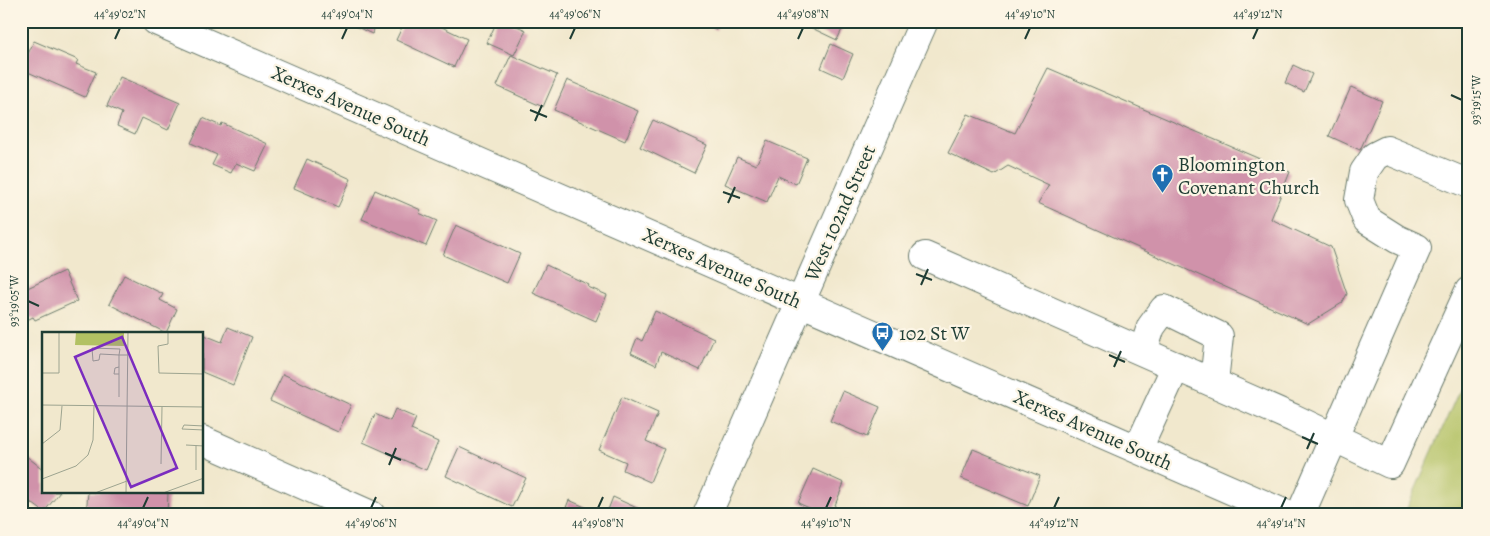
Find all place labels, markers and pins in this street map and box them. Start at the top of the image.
place label: Bloomington Covenant Church [1178,151,1320,201]
church icon: Bloomington Covenant Church [1150,163,1174,194]
place label: 102 St W [899,320,970,347]
bus stop icon: 102 St W [871,321,895,352]

